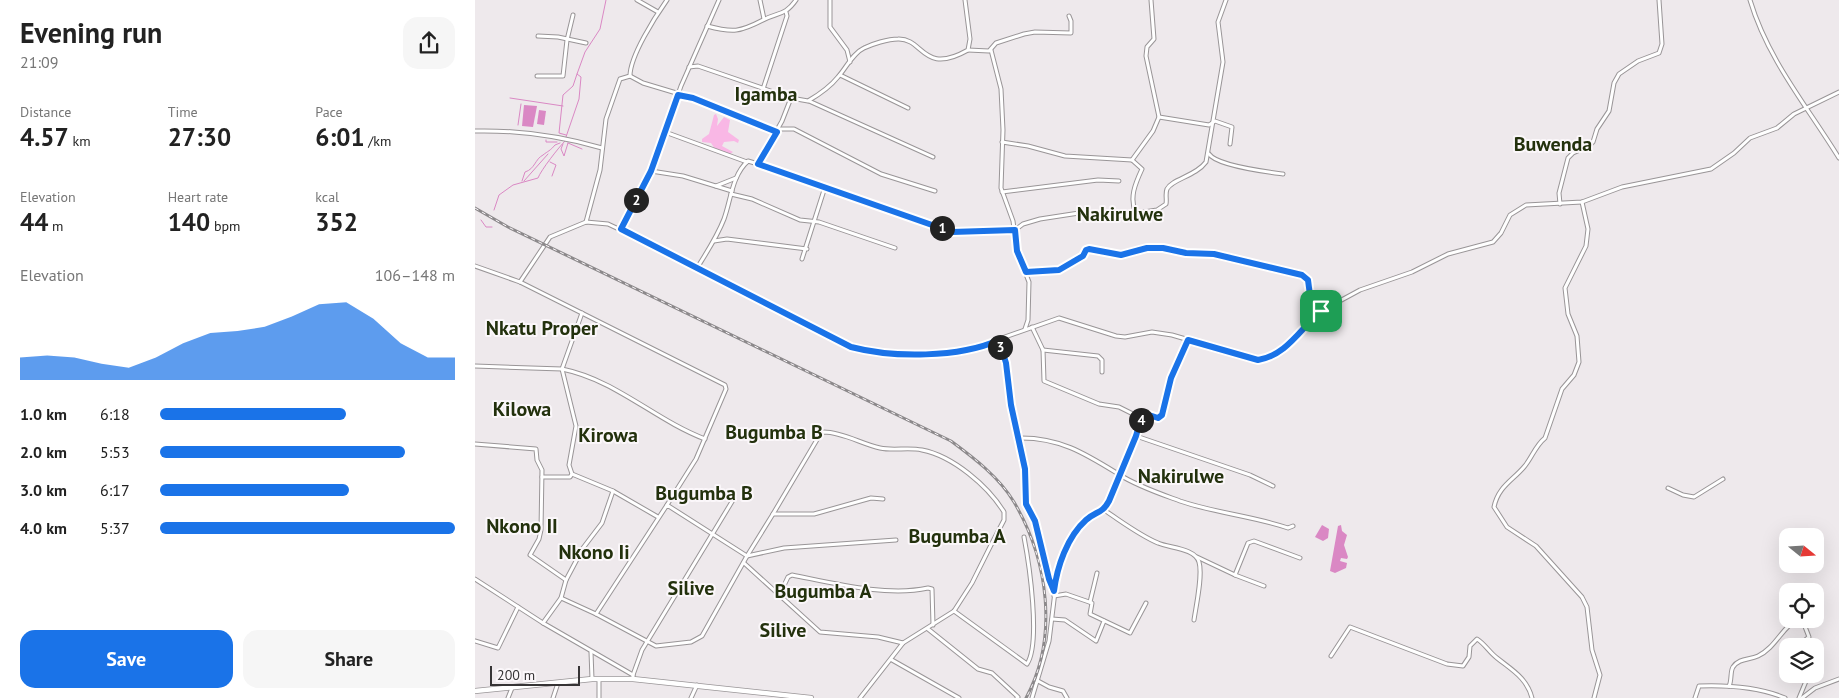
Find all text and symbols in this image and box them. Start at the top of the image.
text: Evening run [20,14,162,51]
button: share [403,17,455,69]
text: 21:09 [20,52,58,72]
district label: Igamba [734,81,798,107]
text: Distance [20,103,71,121]
text: Time [168,103,198,121]
text: Pace [315,103,343,121]
text: 4.57 [20,121,69,153]
text: 27:30 [168,121,231,153]
text: 6:01 [315,121,365,153]
district label: Buwenda [1514,131,1592,157]
text: km [69,132,91,150]
text: /km [365,132,391,150]
text: Elevation [20,188,76,206]
text: Heart rate [168,188,228,206]
text: kcal [315,188,339,206]
pin: 2 [623,188,649,212]
text: 2 [633,191,640,209]
district label: Nakirulwe [1077,201,1163,227]
text: 44 [20,206,48,238]
text: 140 [168,206,210,238]
text: 352 [315,206,358,238]
pin: 1 [929,216,955,240]
text: m [48,217,63,235]
text: bpm [210,217,240,235]
text: 1 [939,219,946,237]
text: Elevation [20,265,84,285]
text: 106–148 m [375,265,455,285]
pin [1300,290,1342,332]
icon: arrive [1307,297,1335,325]
district label: Nkatu Proper [486,315,598,341]
pin: 3 [987,334,1013,360]
text: 3 [997,338,1004,356]
district label: Kilowa [493,396,551,422]
text: 1.0 km [20,404,67,424]
text: 6:18 [100,404,130,424]
pin: 4 [1129,408,1153,432]
text: 4 [1138,411,1145,429]
district label: Bugumba B [725,419,823,445]
district label: Kirowa [578,422,638,448]
text: 2.0 km [20,442,67,462]
text: 5:53 [100,442,130,462]
district label: Nakirulwe [1138,463,1224,489]
text: 3.0 km [20,480,67,500]
text: 6:17 [100,480,130,500]
district label: Bugumba B [655,480,753,506]
district label: Nkono II [486,513,558,539]
text: 4.0 km [20,518,67,538]
text: 5:37 [100,518,130,538]
district label: Bugumba A [908,523,1006,549]
north arrow [1779,528,1824,572]
map controls [1779,528,1824,683]
district label: Nkono Ii [558,539,630,565]
district label: Silive [668,575,714,601]
district label: Bugumba A [774,578,872,604]
button: locate [1779,583,1824,628]
district label: Silive [760,617,806,643]
button: Save [20,630,233,688]
button: Share [243,630,455,688]
button: layers [1779,638,1824,683]
scale bar [490,663,580,686]
text: 200 m [497,666,535,684]

